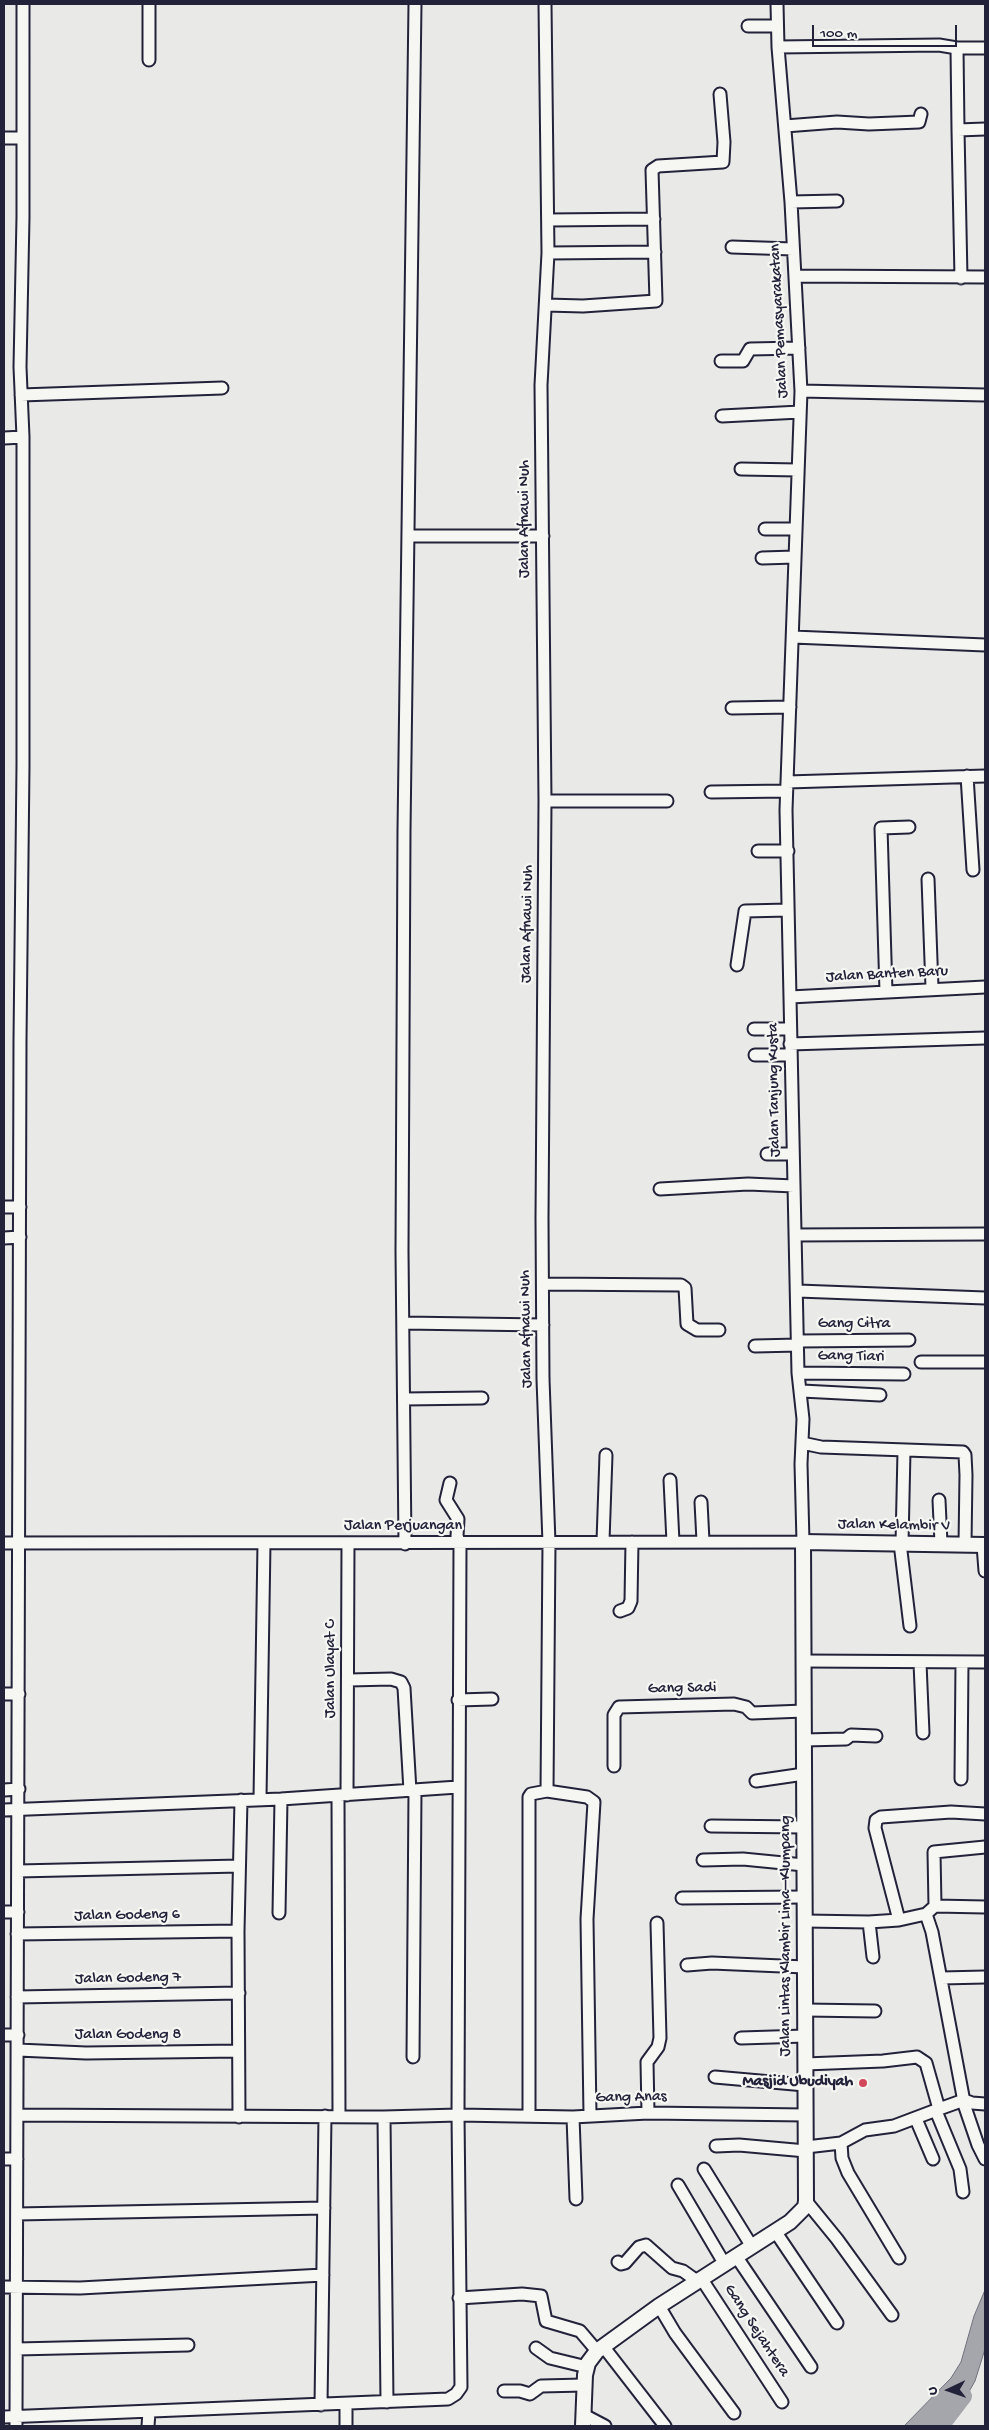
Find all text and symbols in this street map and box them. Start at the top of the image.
scale bar [814,15,959,47]
text: 100 m [820,25,857,43]
street label: Jalan Pemasyarakatan [766,243,794,399]
street label: Jalan Afnawi Nuh [516,460,536,578]
street label: Jalan Afnawi Nuh [517,865,539,983]
street label: Jalan Banten Baru [825,962,949,988]
street label: Jalan Tanjung Kusta [764,1023,786,1157]
street label: Jalan Afnawi Nuh [516,1270,538,1388]
street label: Gang Citra [818,1315,890,1335]
street label: Gang Tiari [817,1347,885,1367]
street label: Jalan Kelambir V [838,1515,950,1537]
street label: Jalan Perjuangan [344,1517,462,1537]
street label: Jalan Ulayat C [322,1620,342,1718]
street label: Gang Sadi [648,1679,716,1699]
street label: Jalan Lintas Klambir Lima–Klumpang [777,1815,797,2057]
street label: Jalan Godeng 6 [74,1905,180,1927]
street label: Jalan Godeng 7 [75,1968,181,1990]
street label: Jalan Godeng 8 [75,2026,181,2046]
place label: Masjid Ubudiyah [742,2073,853,2093]
marker: Masjid Ubudiyah [857,2077,869,2089]
street label: Gang Anas [595,2088,667,2108]
street label: Gang Sejahtera [719,2281,793,2381]
north arrow [924,2365,974,2415]
text: U [925,2386,942,2395]

